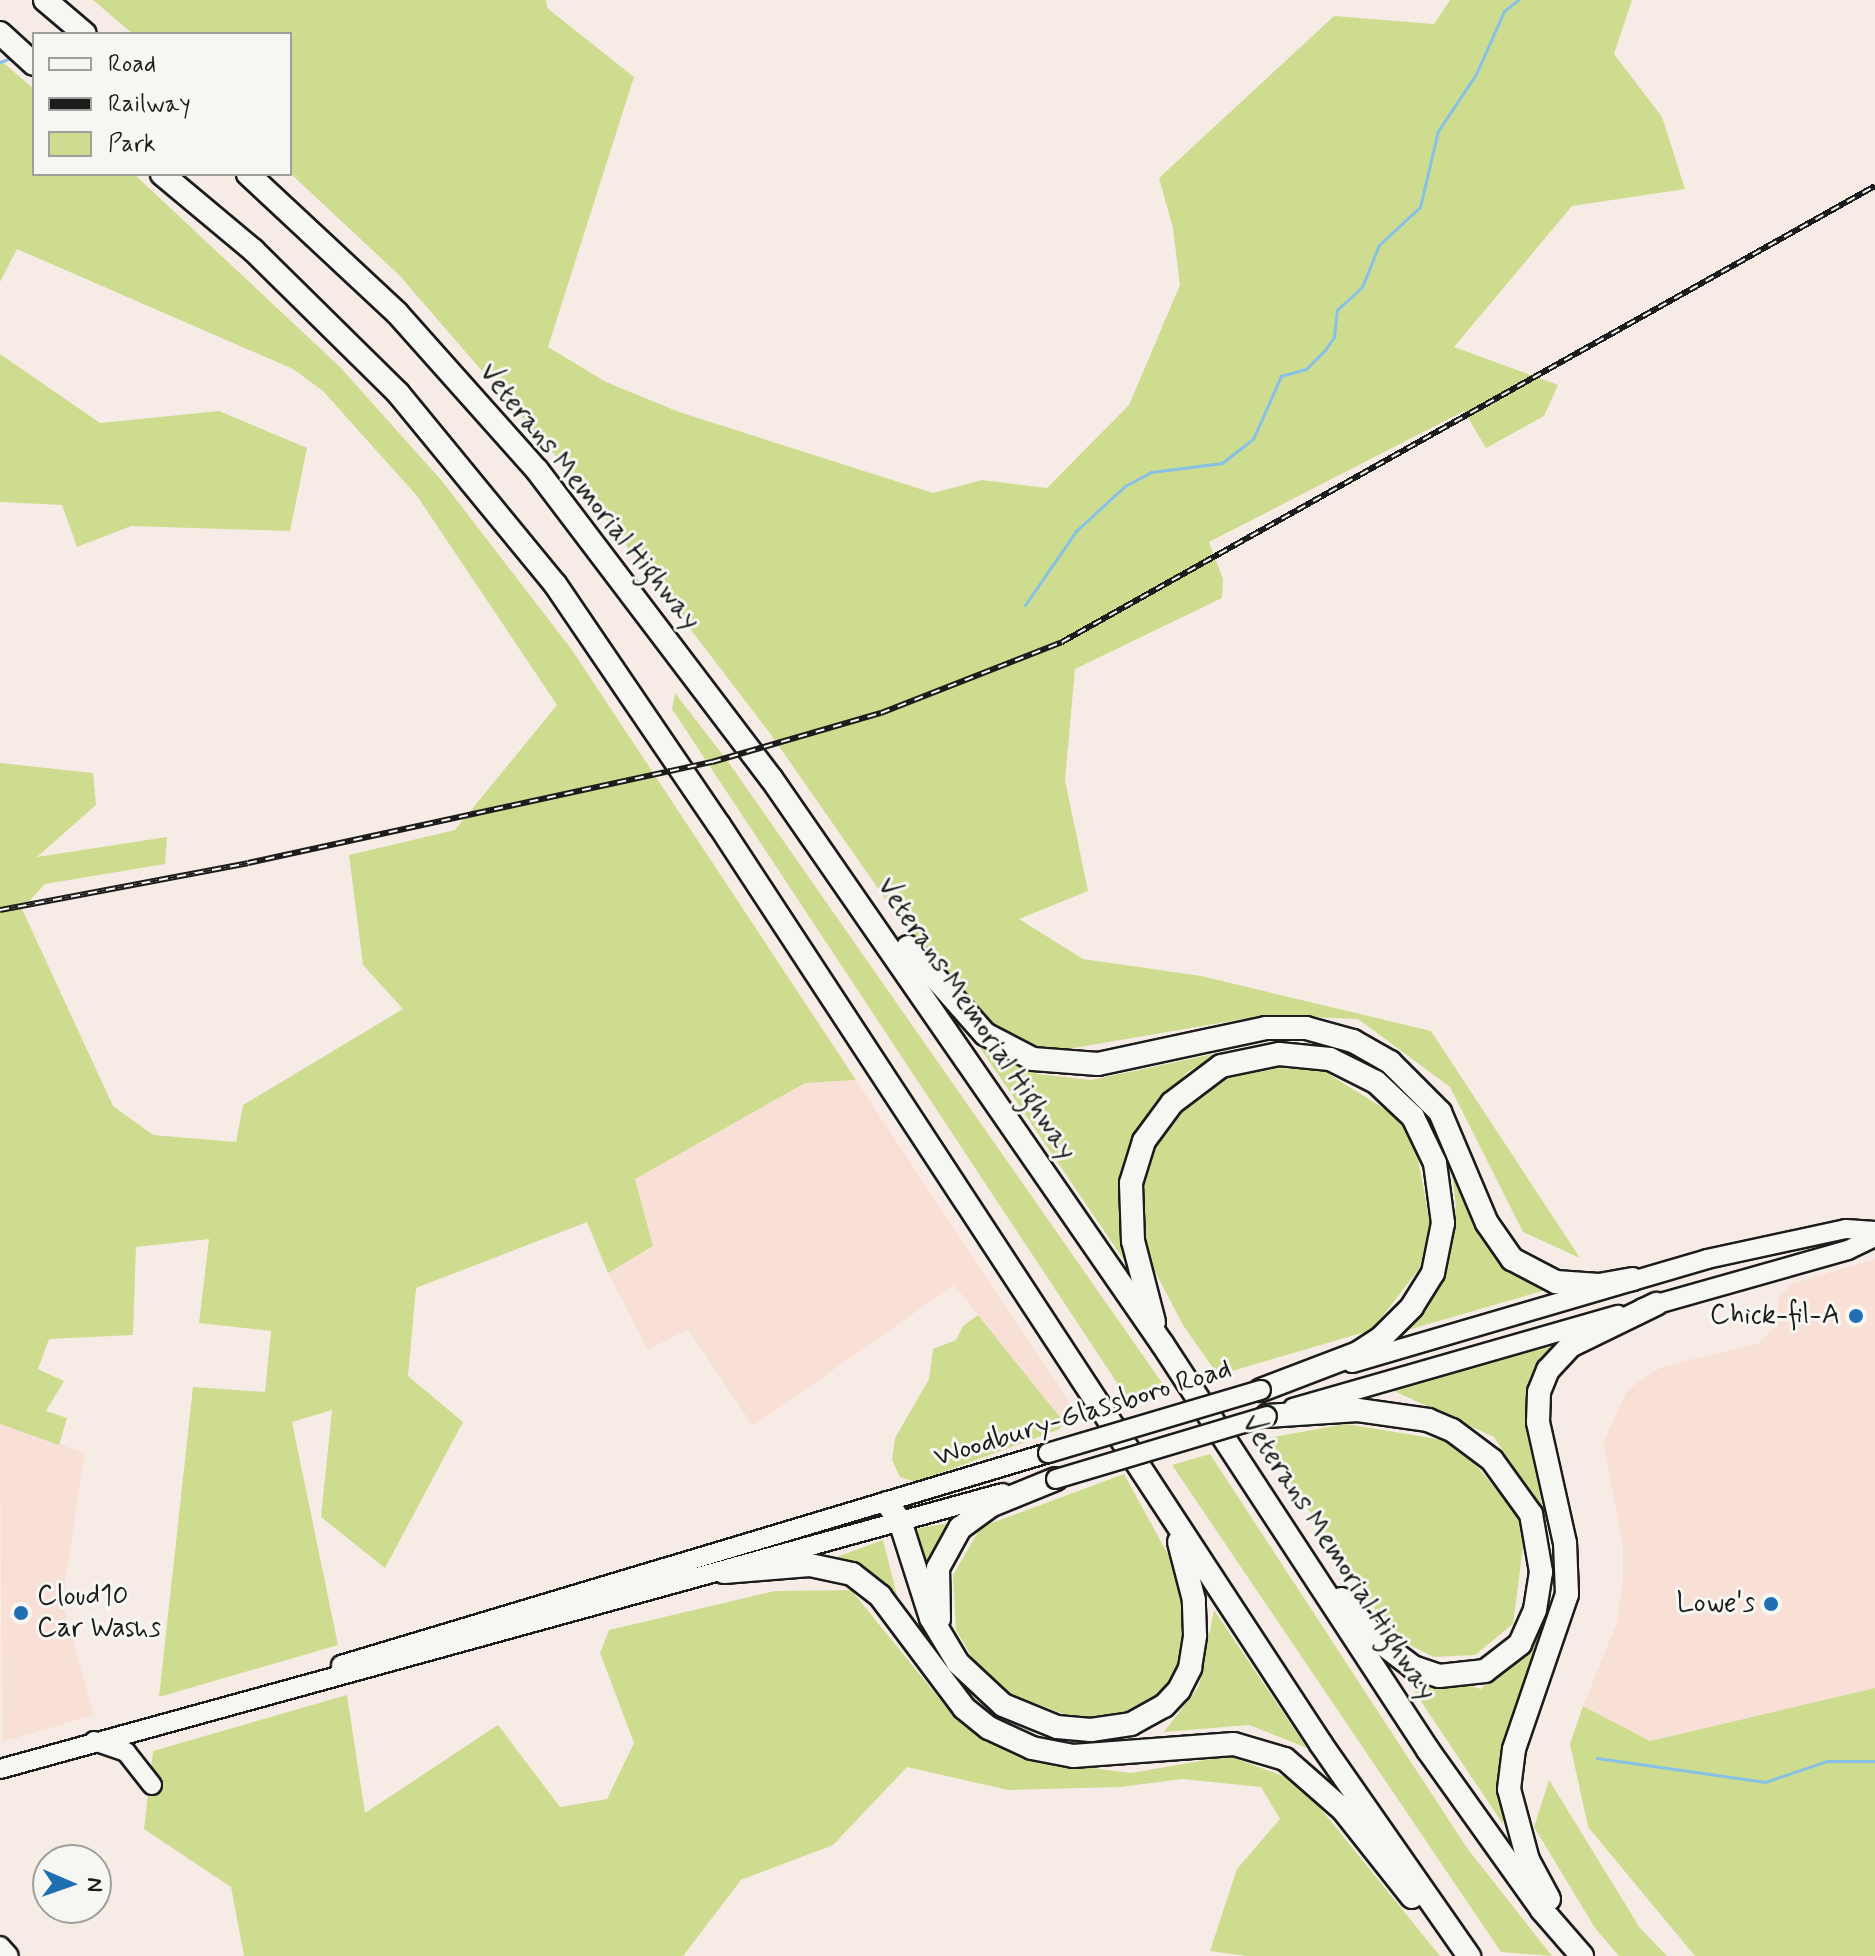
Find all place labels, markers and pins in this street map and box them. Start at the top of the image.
place label: Chick-fil-A [1710,1299,1840,1333]
marker: Chick-fil-A [1847,1307,1865,1325]
place label: Cloud10 Car Washs [37,1580,166,1646]
place label: Lowe's [1676,1587,1755,1621]
marker: Lowe's [1762,1595,1780,1613]
marker: Cloud10 Car Washs [12,1604,30,1622]

